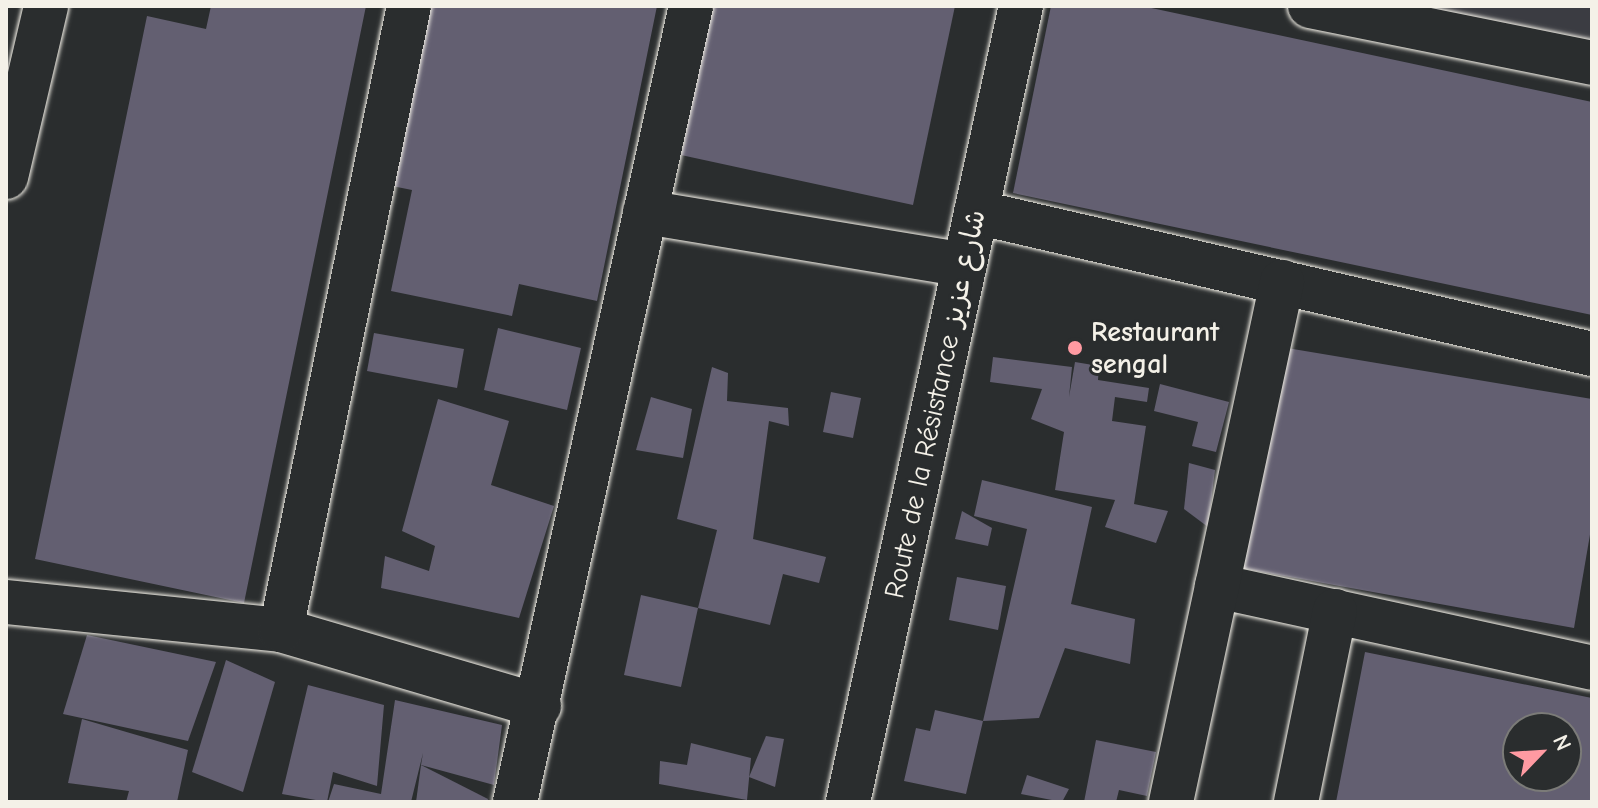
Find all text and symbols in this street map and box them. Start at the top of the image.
street label: Route de la Résistance شارع عزيز [877,207,993,601]
place label: Restaurant sengal [1091,315,1219,381]
marker: Restaurant sengal [1066,339,1084,357]
north arrow [1502,712,1582,792]
text: N [1547,731,1577,755]

